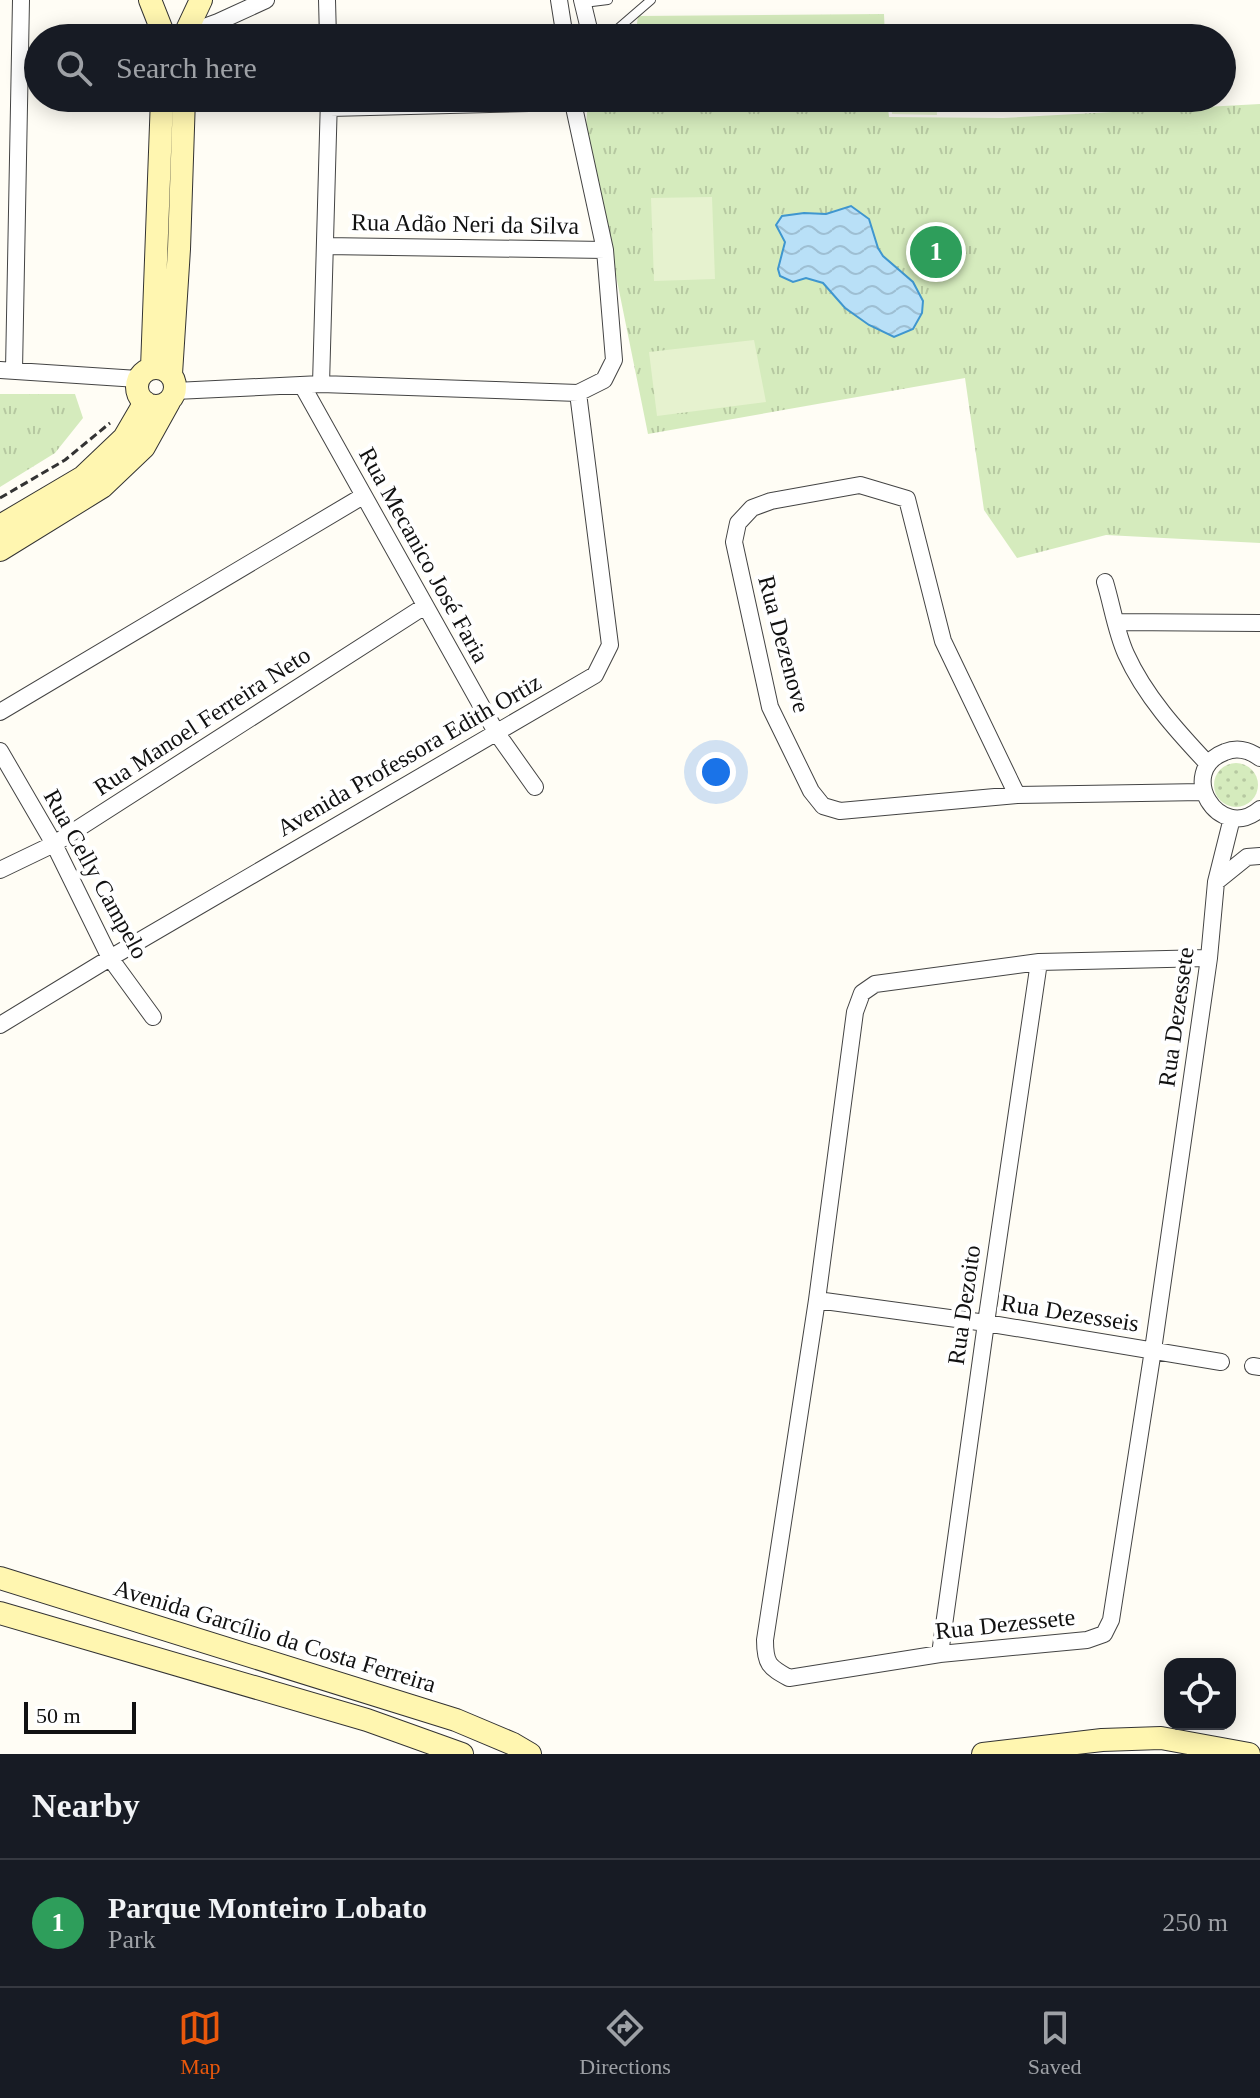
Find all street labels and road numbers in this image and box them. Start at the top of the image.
street label: Rua Adão Neri da Silva [351,209,580,239]
street label: Rua Mecanico José Faria [354,443,494,667]
street label: Rua Dezenove [753,573,815,715]
street label: Rua Manoel Ferreira Neto [89,641,315,801]
street label: Avenida Professora Edith Ortiz [273,669,545,841]
street label: Rua Celly Campelo [39,785,153,963]
street label: Rua Dezessete [1153,946,1199,1088]
street label: Rua Dezoito [943,1243,985,1367]
street label: Rua Dezesseis [999,1289,1141,1337]
street label: Avenida Garcílio da Costa Ferreira [111,1575,440,1698]
street label: Rua Dezessete [934,1604,1076,1644]

